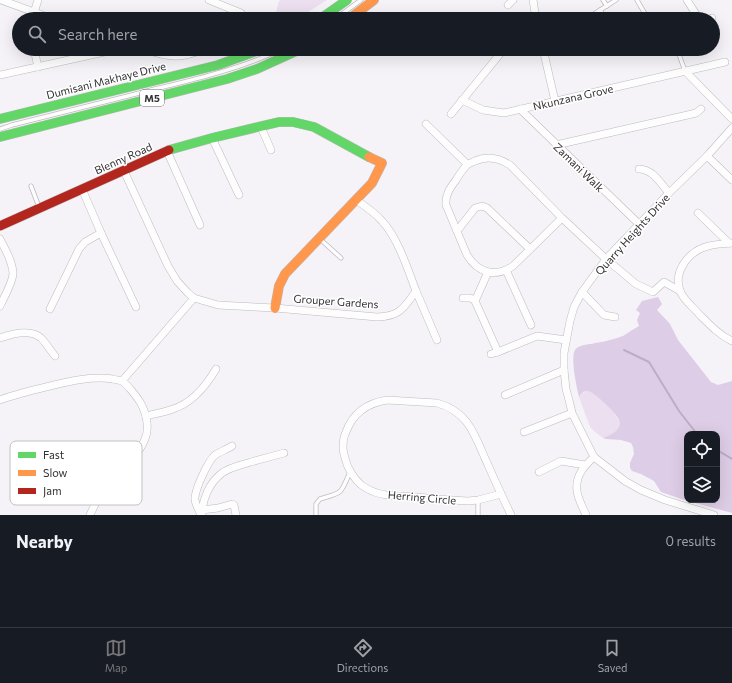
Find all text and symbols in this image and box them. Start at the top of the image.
search box [12,12,720,56]
icon: search [26,23,48,45]
text: Search here [58,25,137,43]
street label: Dumisani Makhaye Drive [45,59,167,101]
street label: Nkunzana Grove [532,81,615,113]
road number: M5 [140,90,164,106]
street label: Blenny Road [92,140,154,176]
street label: Zamani Walk [551,140,607,194]
street label: Quarry Heights Drive [592,191,672,277]
street label: Grouper Gardens [293,292,379,310]
map controls [684,431,720,503]
button: locate [684,431,720,467]
legend [10,441,142,505]
text: Fast [43,448,65,461]
text: Slow [43,466,68,479]
button: layers [684,467,720,503]
text: Jam [43,484,62,498]
street label: Herring Circle [387,488,457,506]
text: Nearby [16,531,73,552]
text: 0 results [665,533,716,549]
tab: Map [105,637,127,674]
tab: Directions [337,637,388,674]
tab: Saved [598,637,627,674]

